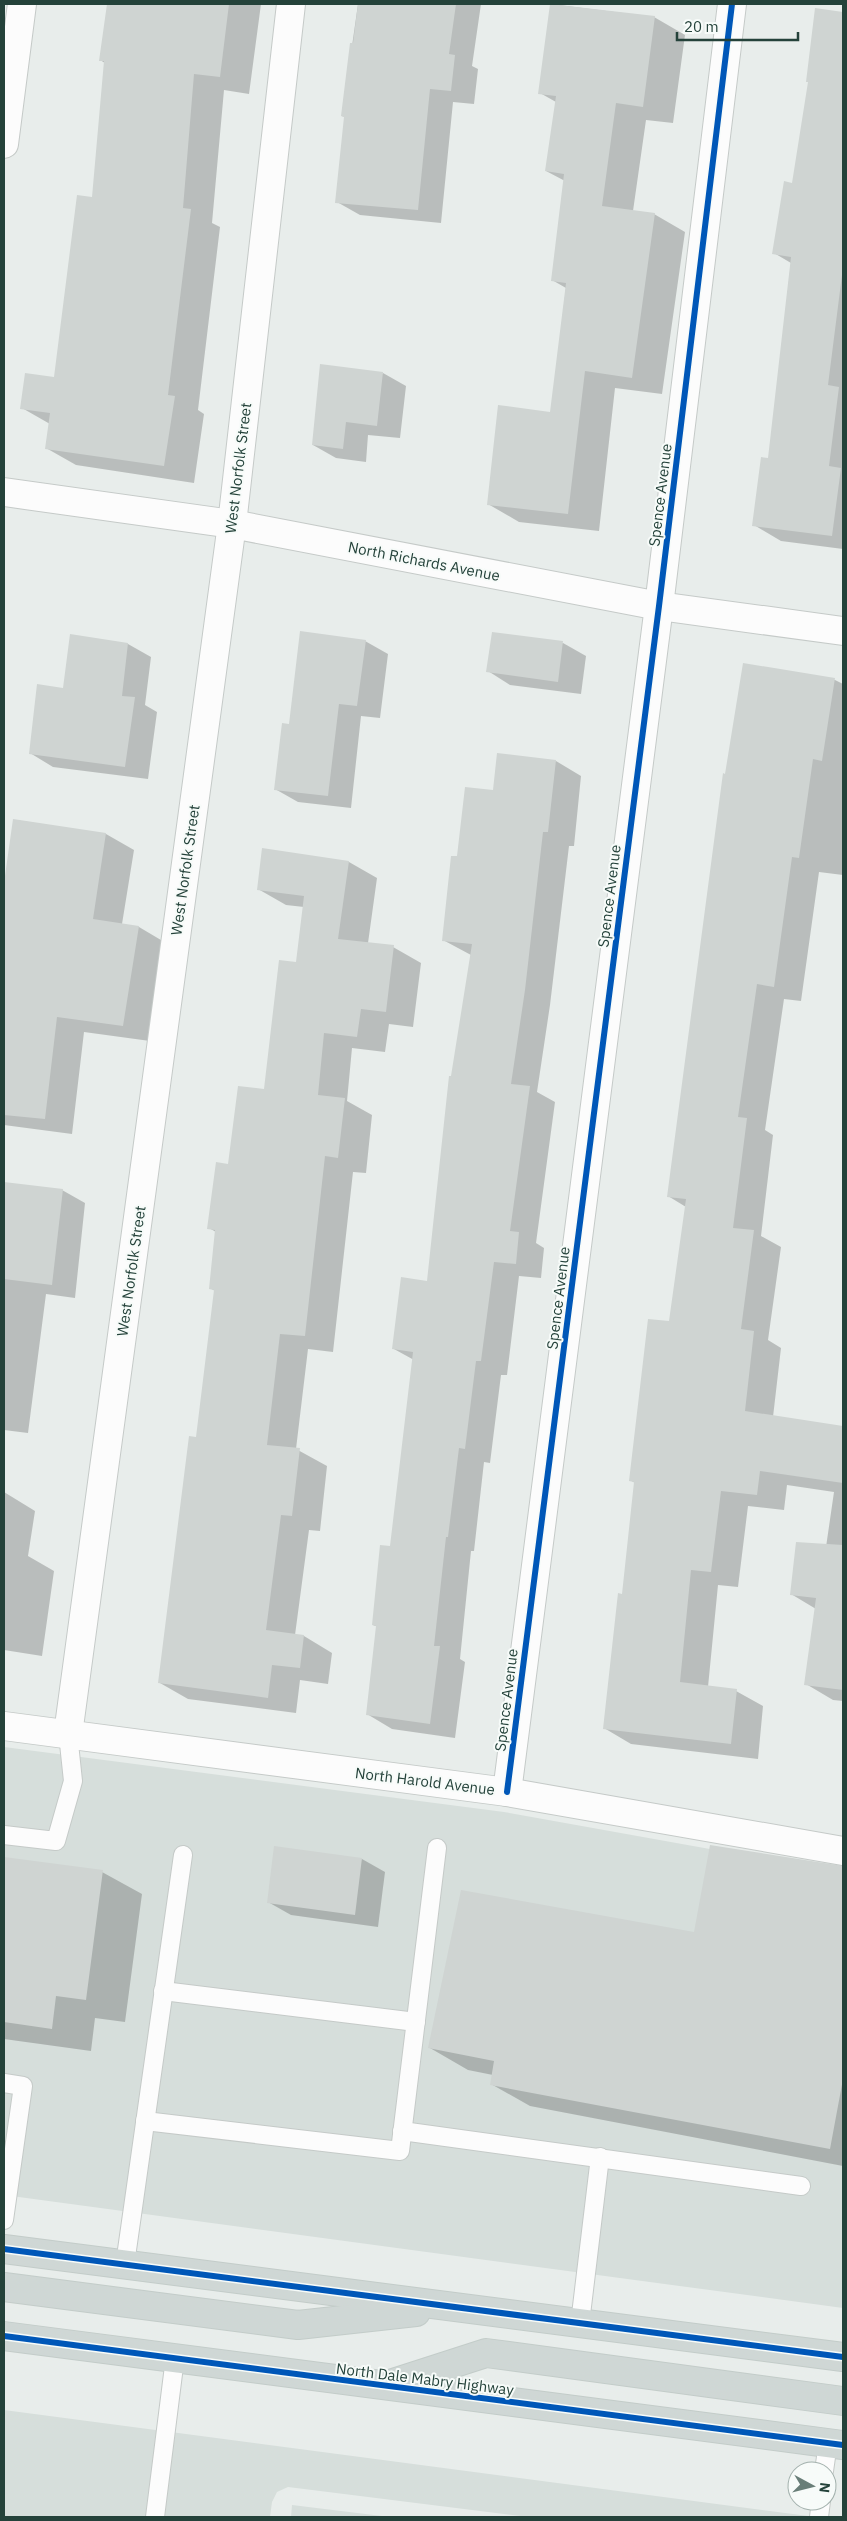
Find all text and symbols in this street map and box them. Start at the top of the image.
scale bar [677,10,798,42]
text: 20 m [684,17,719,36]
street label: West Norfolk Street [221,401,255,535]
street label: Spence Avenue [644,442,676,548]
street label: North Richards Avenue [346,537,502,585]
street label: West Norfolk Street [166,803,204,937]
street label: Spence Avenue [593,843,625,949]
street label: West Norfolk Street [112,1204,150,1338]
street label: Spence Avenue [542,1245,574,1351]
street label: Spence Avenue [490,1647,522,1753]
street label: North Harold Avenue [354,1763,496,1799]
street label: North Dale Mabry Highway [335,2359,515,2399]
north arrow [787,2461,837,2511]
text: N [815,2481,834,2494]

